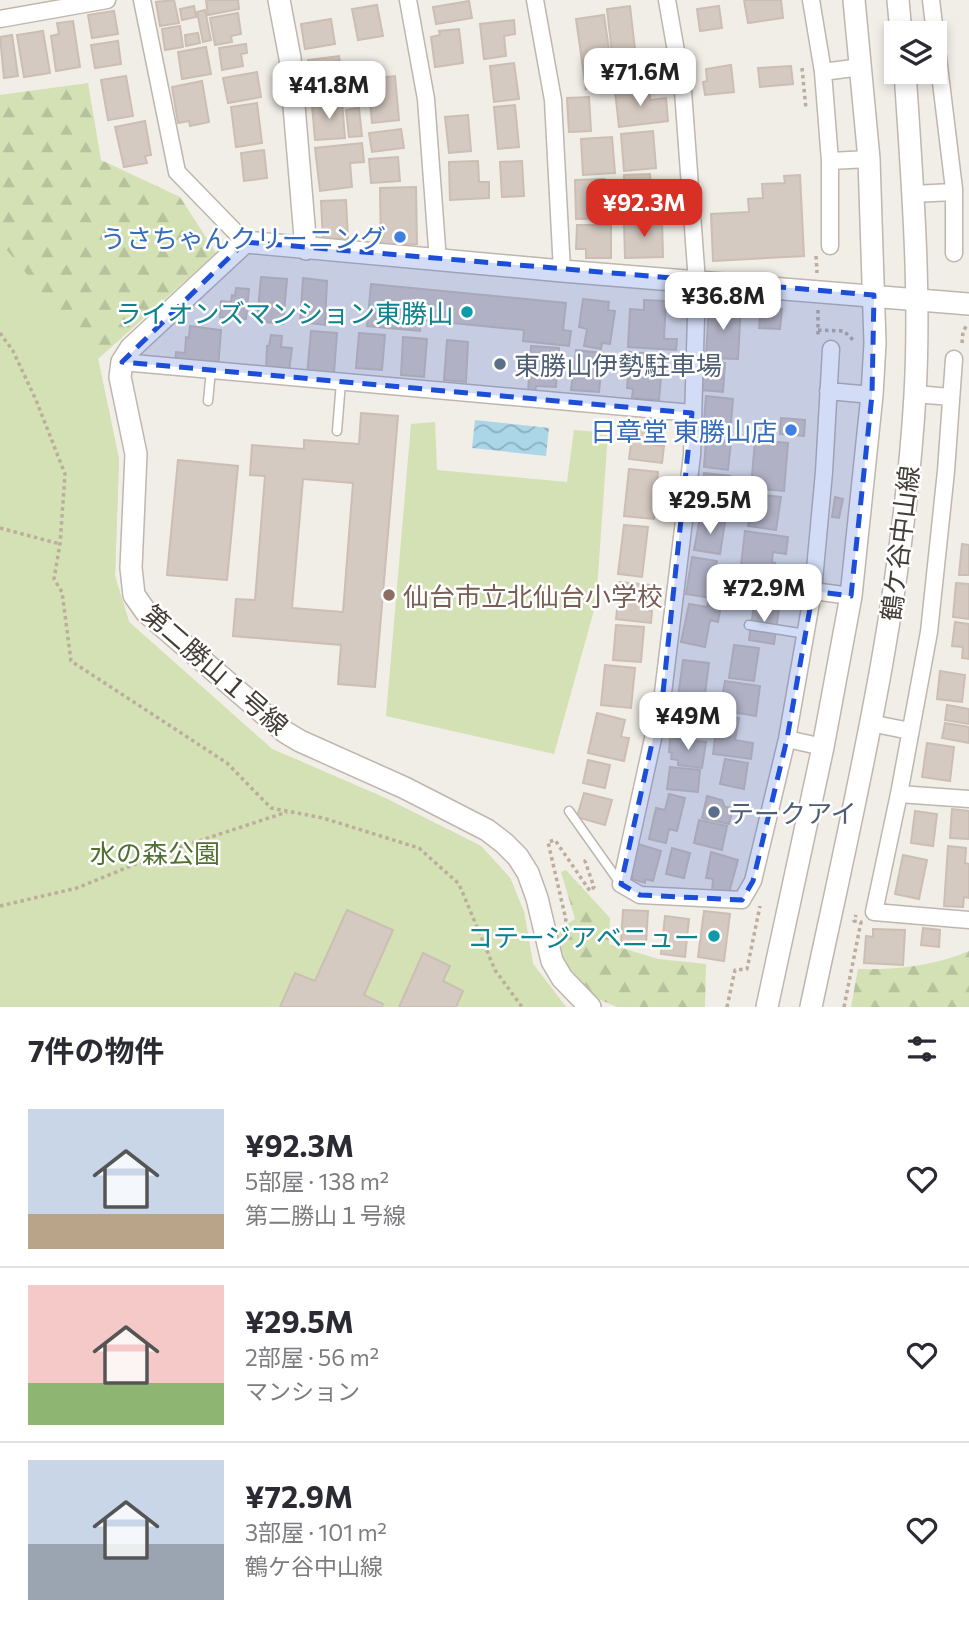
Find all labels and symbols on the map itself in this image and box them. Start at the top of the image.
pin: ¥71.6M [583,48,697,108]
pin: ¥41.8M [272,61,386,121]
pin: ¥92.3M [587,180,701,239]
place label: うさちゃんクリーニング [100,222,386,253]
marker: うさちゃんクリーニング [392,229,408,245]
pin: ¥36.8M [666,272,780,332]
place label: ライオンズマンション東勝山 [116,297,453,328]
marker: ライオンズマンション東勝山 [459,304,475,320]
place label: 東勝山伊勢駐車場 [514,349,722,380]
marker: 東勝山伊勢駐車場 [492,356,508,372]
place label: 日章堂 東勝山店 [590,415,777,446]
marker: 日章堂 東勝山店 [783,422,799,438]
street label: 鶴ケ谷中山線 [874,464,924,622]
pin: ¥29.5M [653,476,767,536]
pin: ¥72.9M [707,564,821,624]
place label: 仙台市立北仙台小学校 [403,580,663,611]
marker: 仙台市立北仙台小学校 [381,587,397,603]
street label: 第二勝山１号線 [137,598,295,740]
pin: ¥49M [647,692,729,752]
place label: テークアイ [728,797,857,828]
marker: テークアイ [706,804,722,820]
park label: 水の森公園 [90,837,220,868]
place label: コテージアベニュー [467,921,700,952]
marker: コテージアベニュー [706,928,722,944]

